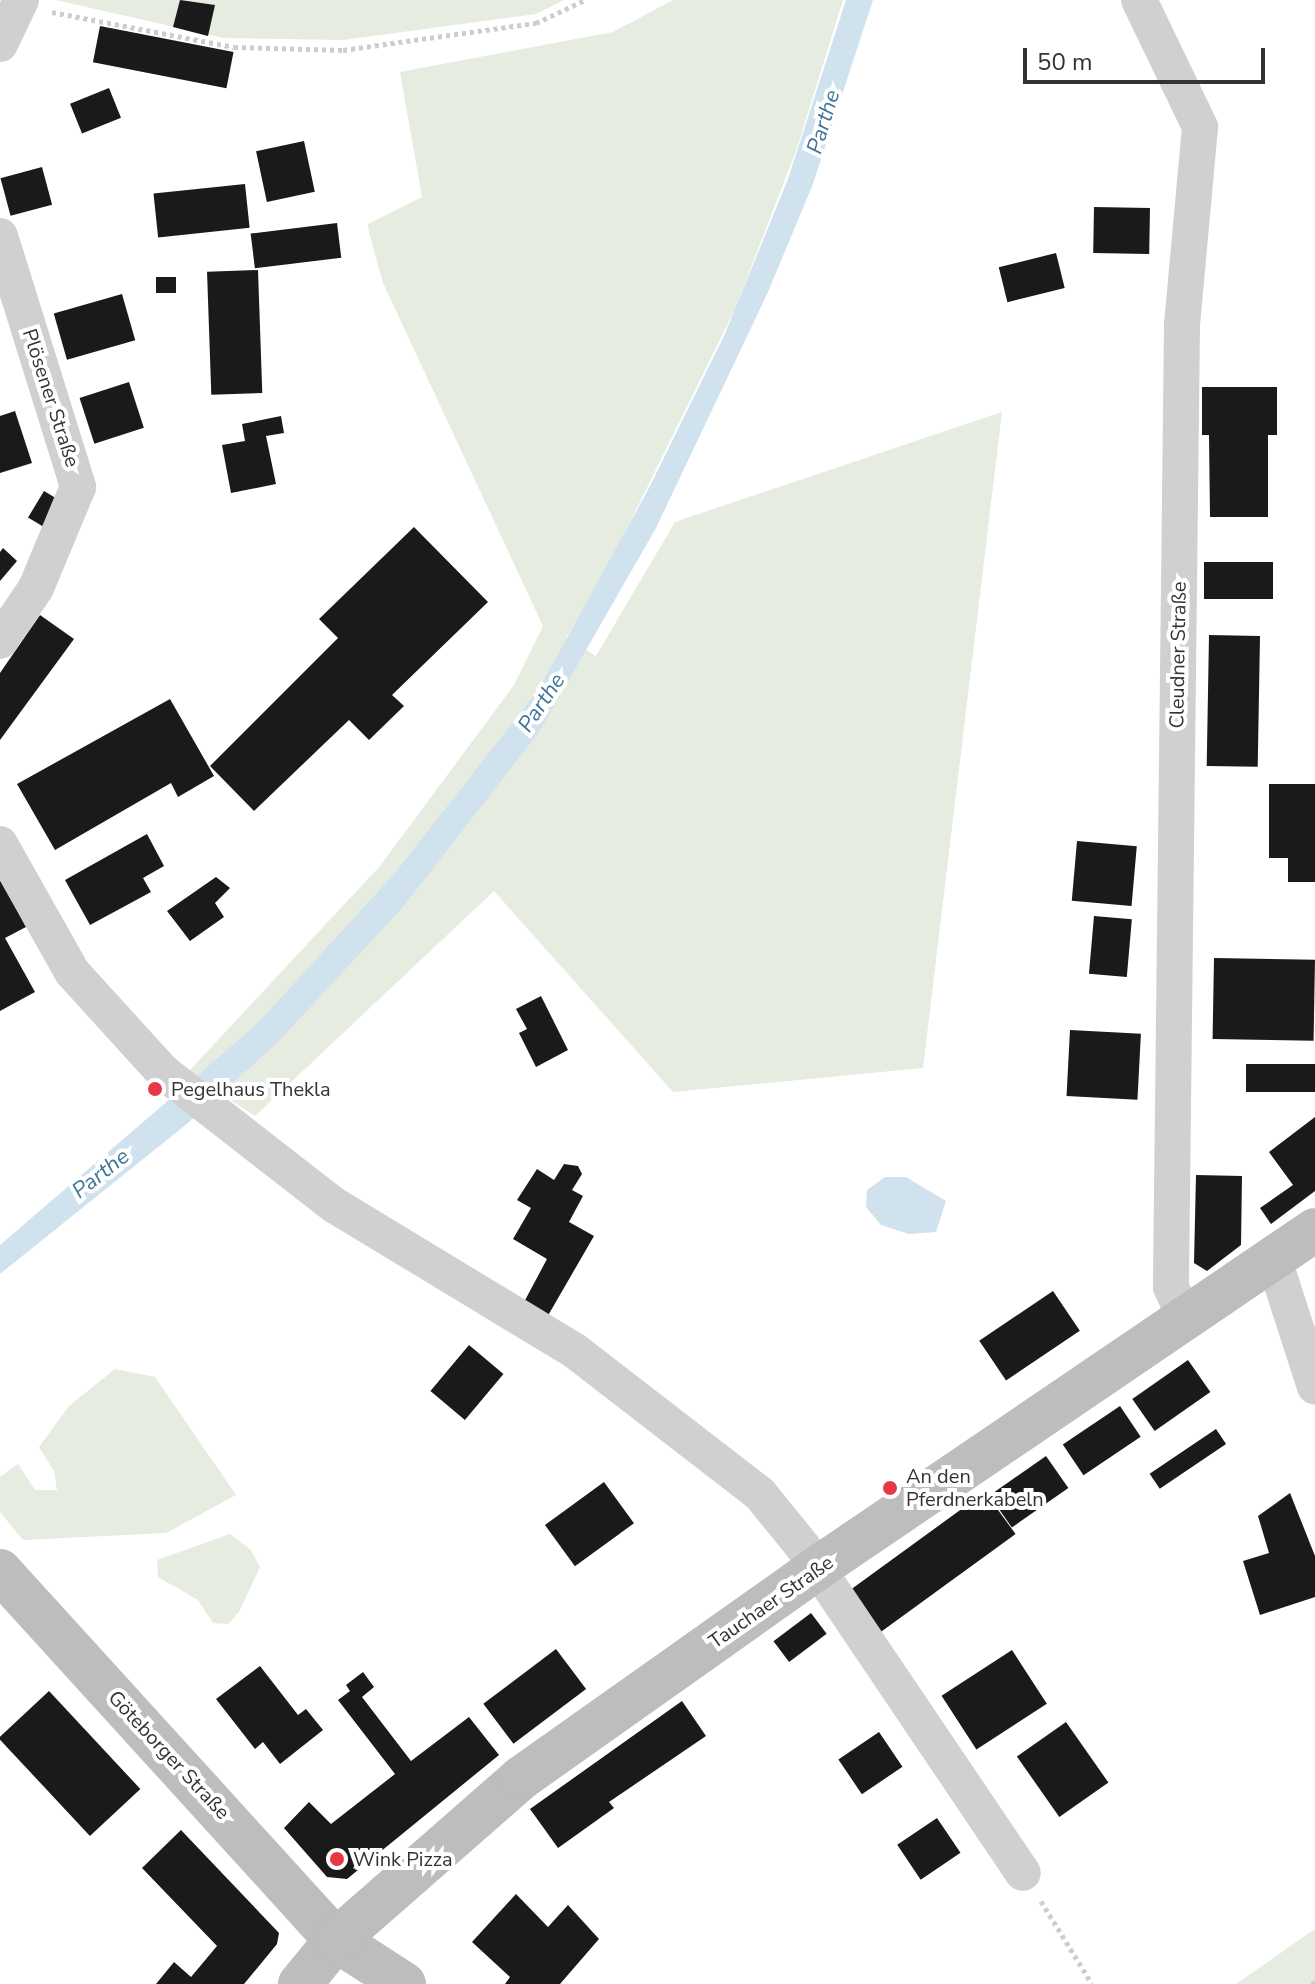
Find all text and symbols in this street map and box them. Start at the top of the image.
scale bar [1027,32,1269,82]
text: 50 m [1037,46,1093,78]
water label: Parthe [802,87,846,157]
street label: Plösener Straße [17,326,85,470]
street label: Cleudner Straße [1165,581,1191,729]
water label: Parthe [513,669,571,737]
place label: Pegelhaus Thekla [171,1077,331,1101]
marker: Pegelhaus Thekla [146,1080,164,1098]
water label: Parthe [67,1143,135,1205]
place label: An den Pferdnerkabeln [906,1464,1044,1511]
marker: An den Pferdnerkabeln [881,1479,899,1497]
street label: Tauchaer Straße [704,1550,838,1654]
street label: Göteborger Straße [103,1686,235,1824]
place label: Wink Pizza [353,1847,452,1871]
marker: Wink Pizza [328,1850,346,1868]

